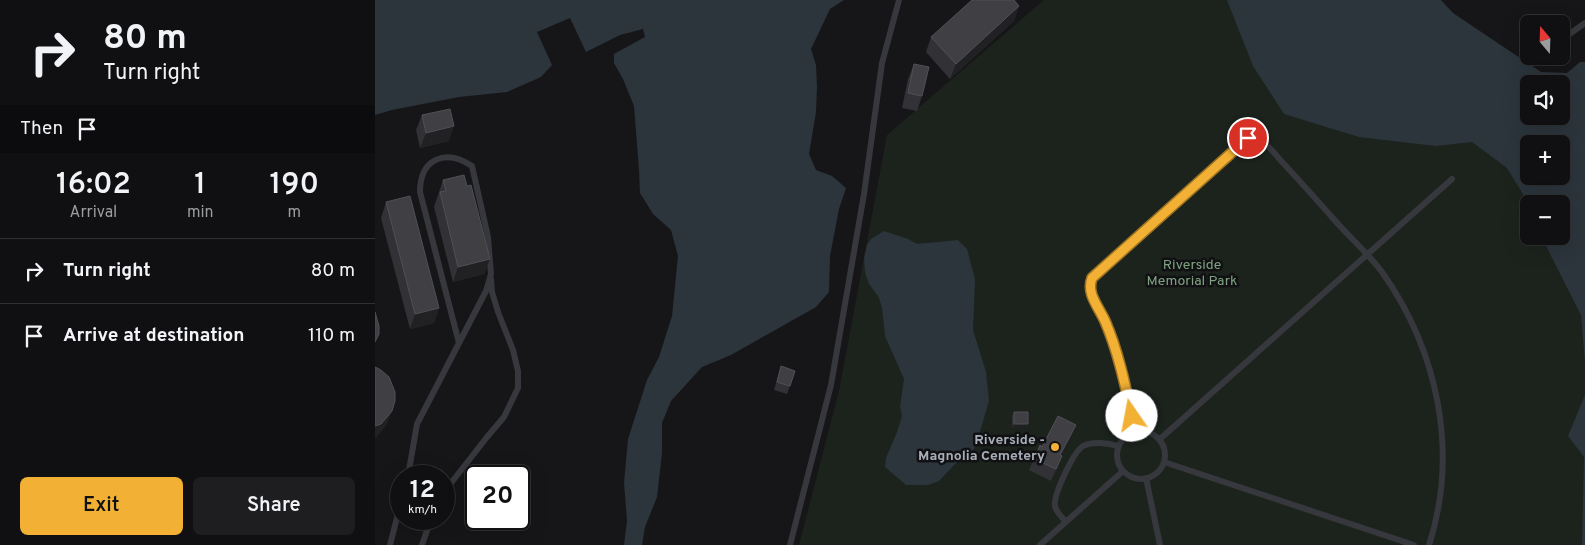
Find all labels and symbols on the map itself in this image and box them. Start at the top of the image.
north arrow [1520,15,1570,65]
pin [1227,117,1269,159]
park label: Riverside Memorial Park [1147,257,1237,290]
position arrow [1105,389,1157,441]
place label: Riverside - Magnolia Cemetery [918,432,1045,465]
marker: Riverside - Magnolia Cemetery [1049,441,1061,453]
speed limit sign: 20 [465,465,530,530]

